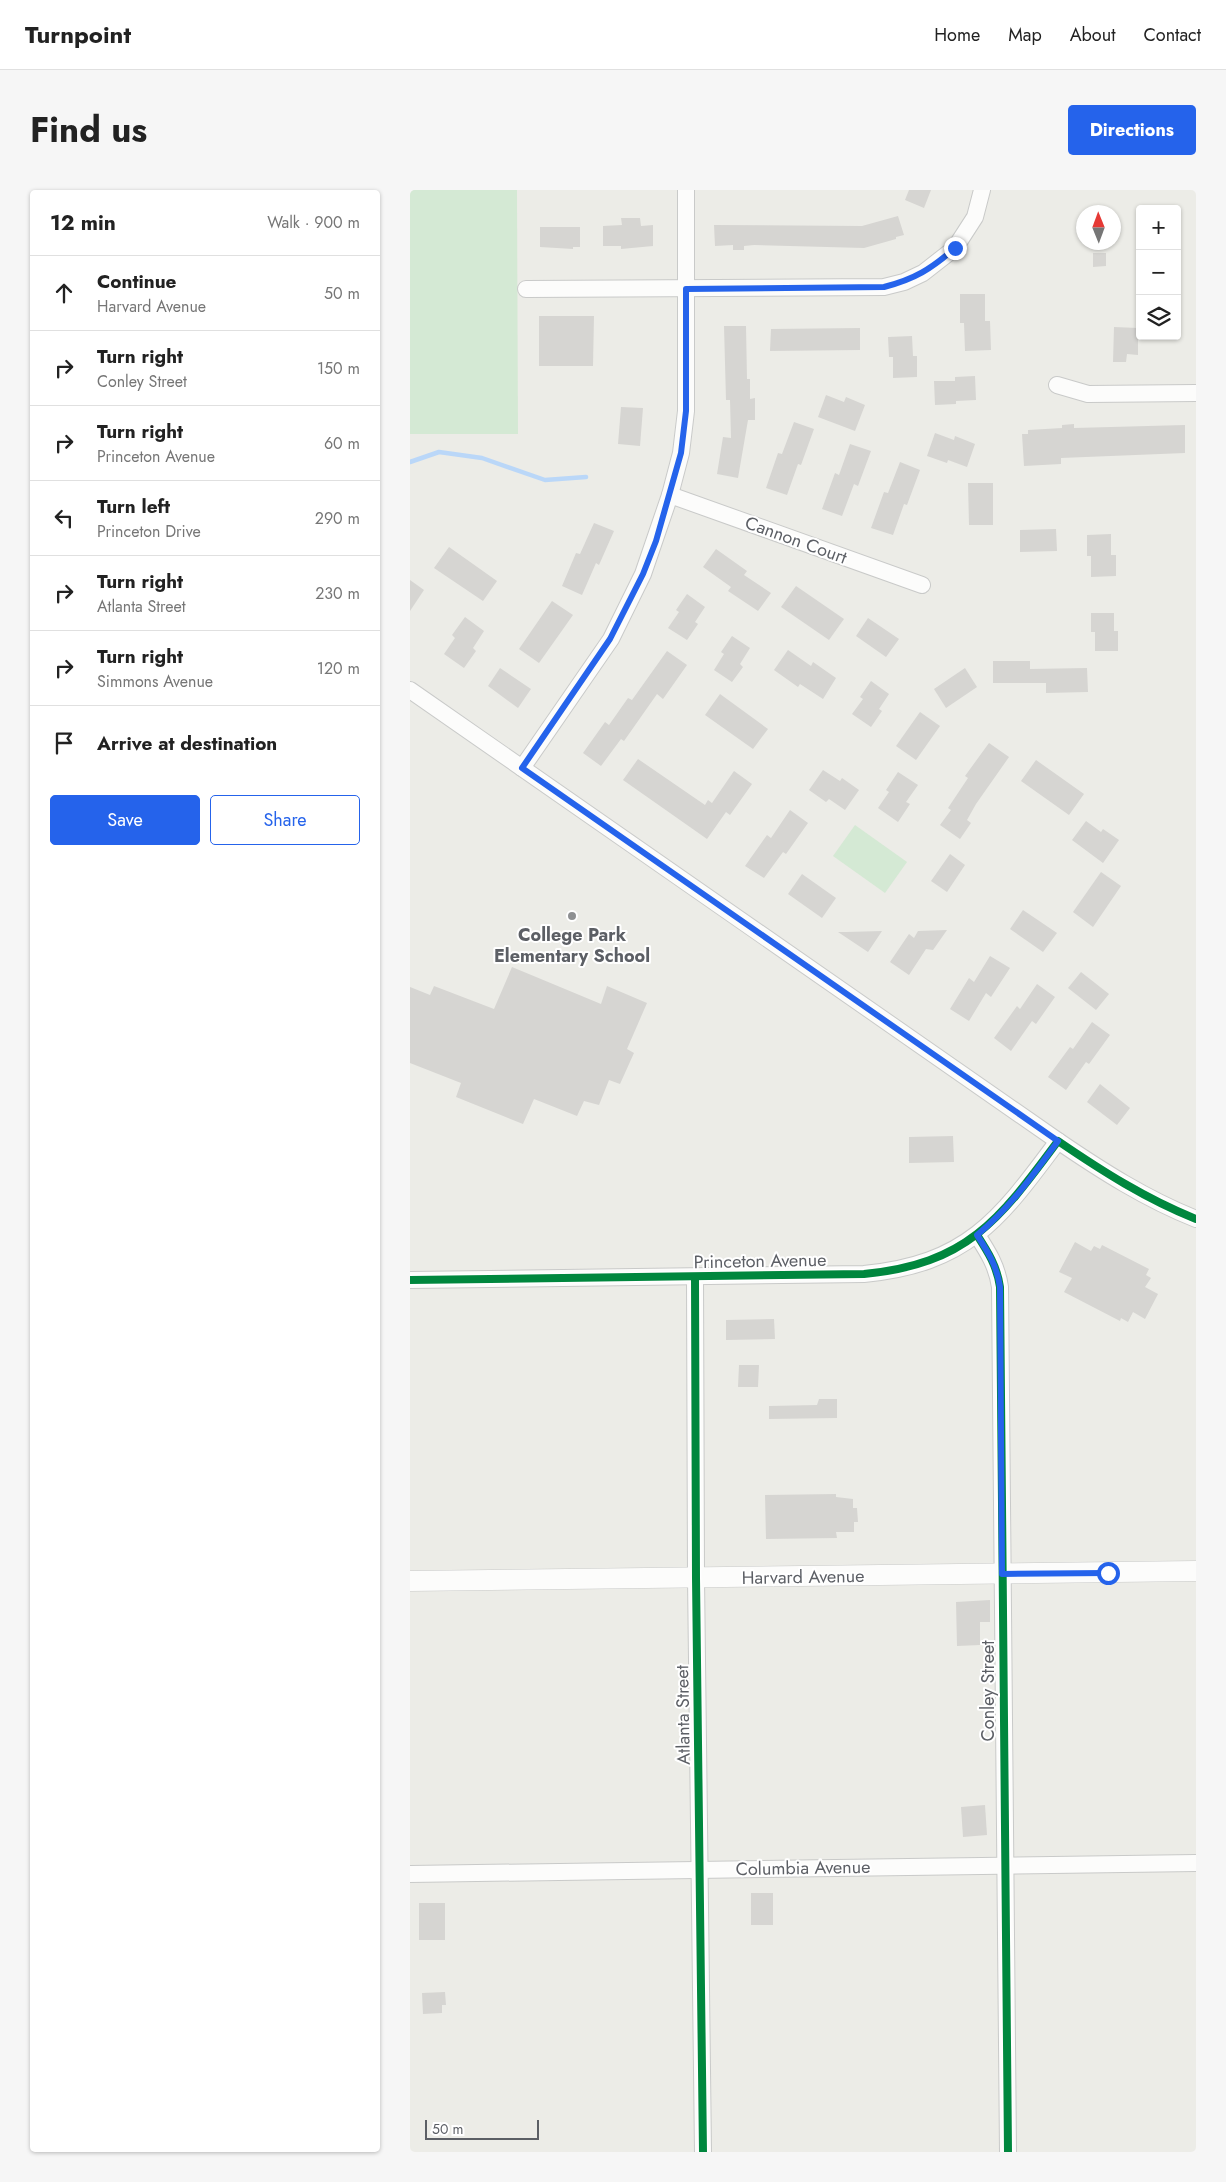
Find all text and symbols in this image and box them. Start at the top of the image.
text: Turnpoint [25,17,131,52]
text: Home [934,22,980,48]
text: Map [1008,22,1042,48]
text: About [1070,22,1115,48]
text: Contact [1143,22,1201,48]
text: Find us [30,105,147,155]
button: Directions [1068,105,1196,155]
north arrow [1076,205,1121,250]
map controls [1136,205,1181,340]
button: + [1136,205,1181,250]
text: 12 min [50,208,116,238]
text: Walk · 900 m [267,211,360,234]
route end [944,237,967,260]
button: − [1136,250,1181,295]
text: Continue [97,268,176,295]
icon: ahead [50,279,78,307]
text: 50 m [324,282,360,305]
text: Harvard Avenue [97,295,206,318]
button: layers [1136,295,1181,340]
text: Turn right [97,343,183,370]
icon: right [50,354,78,382]
text: 150 m [317,357,360,380]
text: Conley Street [97,370,187,393]
text: Turn right [97,418,183,445]
icon: right [50,429,78,457]
text: 60 m [324,432,360,455]
text: Princeton Avenue [97,445,215,468]
text: Turn left [97,493,170,520]
icon: left [50,504,78,532]
text: 290 m [315,507,360,530]
street label: Cannon Court [741,510,851,571]
text: Princeton Drive [97,520,201,543]
text: Turn right [97,568,183,595]
icon: right [50,579,78,607]
text: 230 m [315,582,360,605]
text: Atlanta Street [97,595,186,618]
text: Turn right [97,643,183,670]
icon: right [50,654,78,682]
text: 120 m [317,657,360,680]
text: Simmons Avenue [97,670,213,693]
icon: arrive [50,729,78,757]
text: Arrive at destination [97,730,277,757]
button: Save [50,795,200,845]
button: Share [210,795,360,845]
marker: College Park Elementary School [566,910,578,922]
place label: College Park Elementary School [494,922,650,969]
street label: Princeton Avenue [693,1247,827,1275]
route start [1097,1562,1120,1585]
street label: Harvard Avenue [741,1563,865,1591]
street label: Conley Street [975,1640,1001,1742]
street label: Atlanta Street [669,1664,697,1765]
street label: Columbia Avenue [735,1854,871,1882]
scale bar [425,2117,539,2140]
text: 50 m [432,2119,463,2139]

